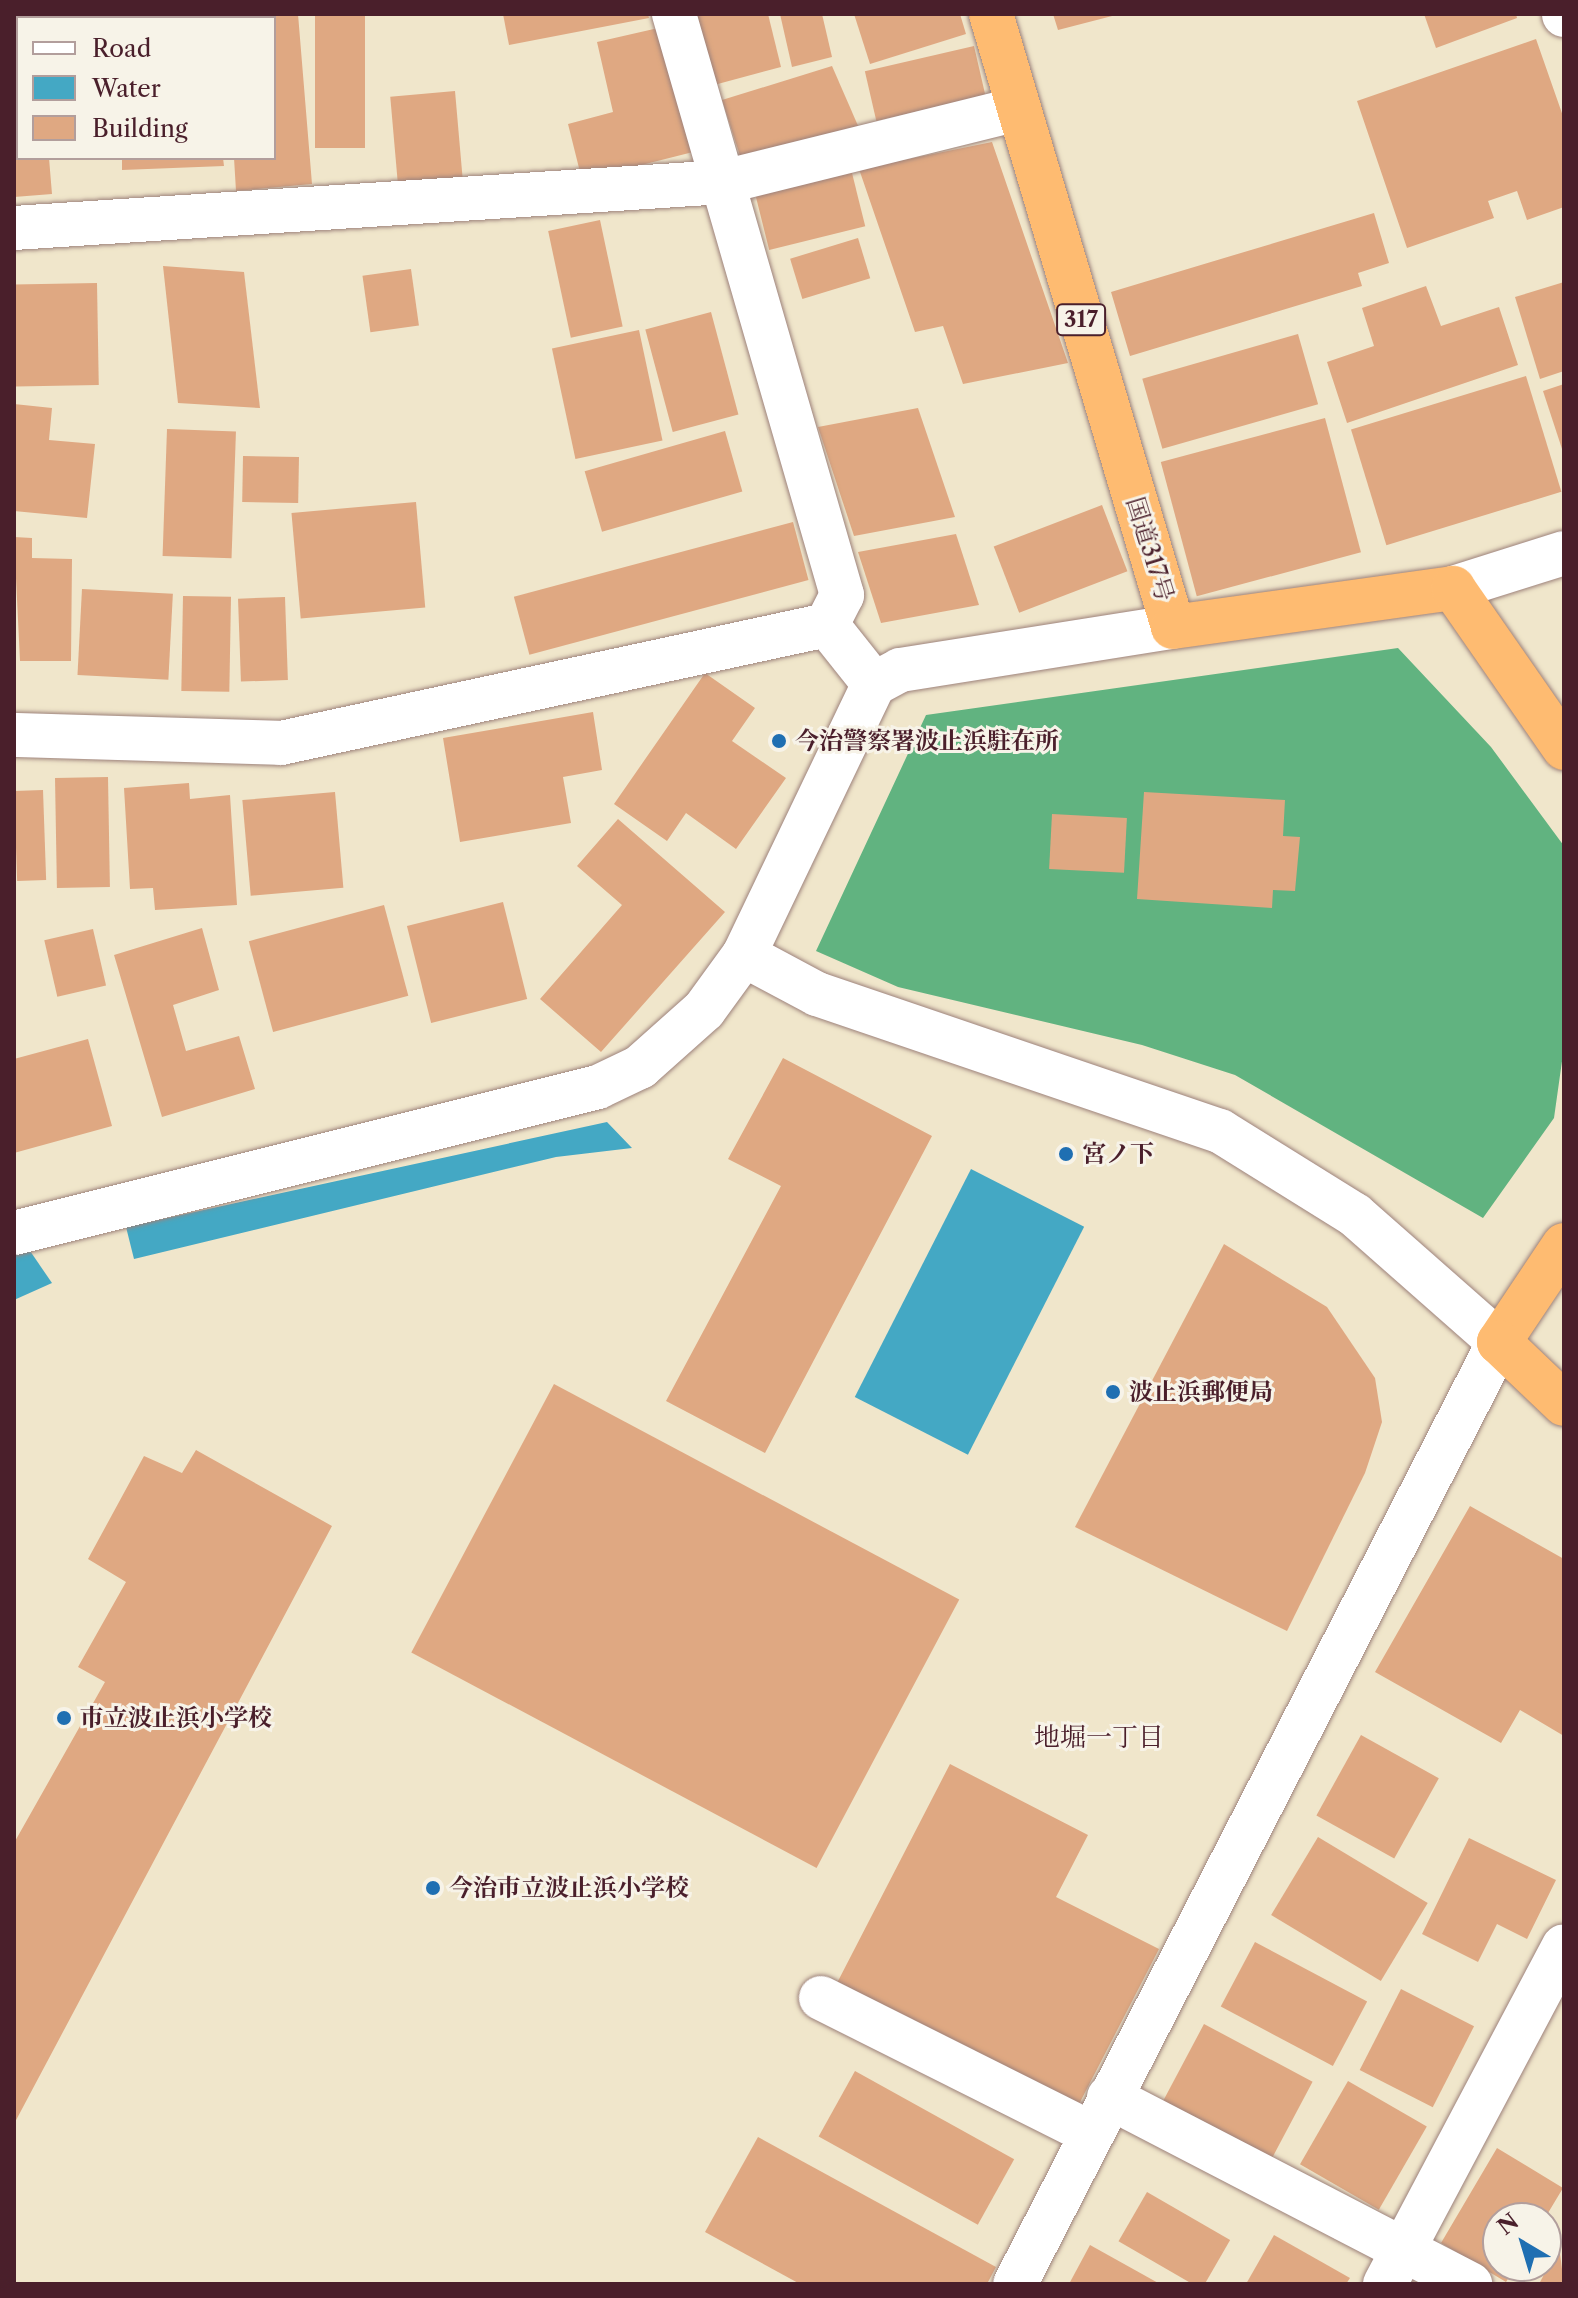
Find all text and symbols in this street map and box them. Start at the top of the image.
legend [16,16,276,160]
text: Road [92,34,151,63]
text: Water [92,74,161,103]
text: Building [92,114,188,143]
road number: 317 [1055,302,1107,338]
street label: 国道317号 [1121,494,1179,604]
place label: 今治警察署波止浜駐在所 [795,727,1059,755]
marker: 今治警察署波止浜駐在所 [770,732,788,750]
place label: 宮ノ下 [1082,1140,1154,1168]
marker: 宮ノ下 [1057,1145,1075,1163]
place label: 波止浜郵便局 [1129,1378,1273,1406]
marker: 波止浜郵便局 [1104,1383,1122,1401]
place label: 市立波止浜小学校 [80,1704,272,1732]
marker: 市立波止浜小学校 [55,1709,73,1727]
district label: 地堀一丁目 [1034,1722,1164,1754]
place label: 今治市立波止浜小学校 [449,1874,689,1902]
marker: 今治市立波止浜小学校 [424,1879,442,1897]
north arrow [1482,2202,1562,2282]
text: N [1492,2208,1524,2241]

